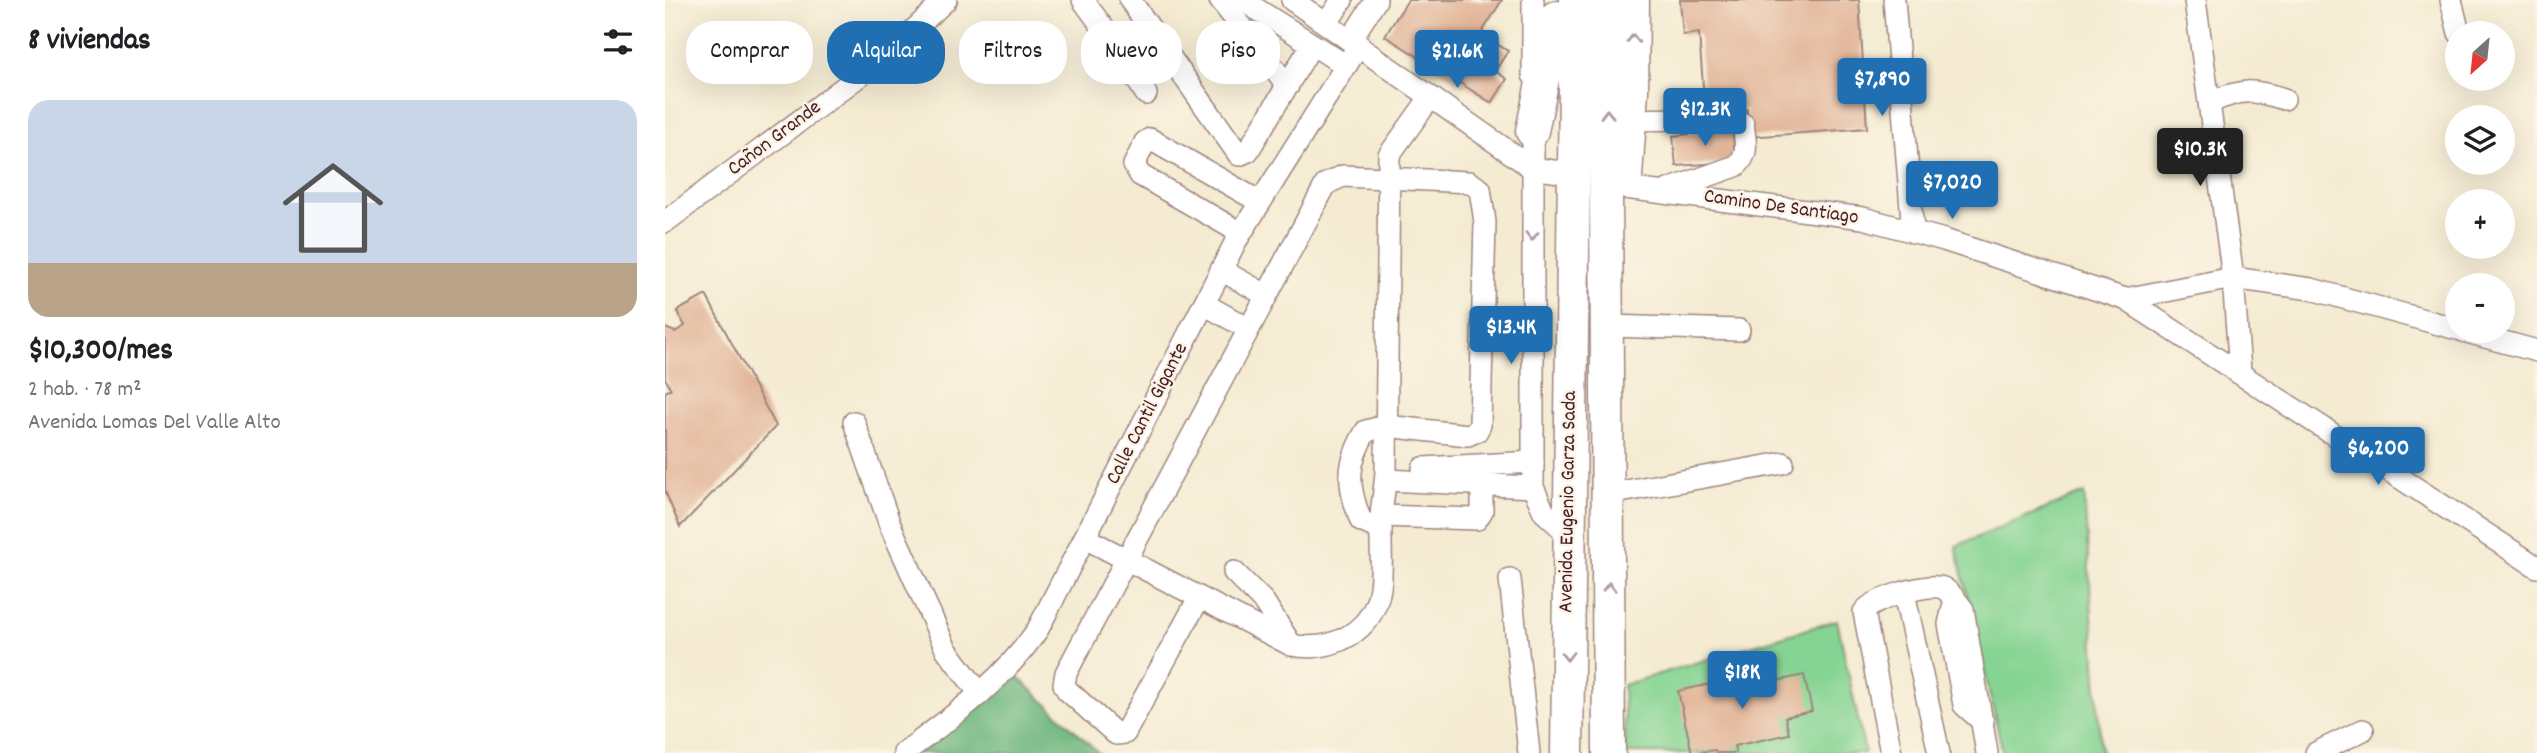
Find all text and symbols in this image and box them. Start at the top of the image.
text: 8 viviendas [28,21,151,64]
chip: Comprar [686,21,813,84]
chip: Alquilar [827,21,945,84]
chip: Filtros [959,21,1067,84]
chip: Nuevo [1081,21,1182,84]
chip: Piso [1196,21,1280,84]
north arrow [2445,21,2515,91]
map controls [2445,21,2515,343]
icon: filters [599,23,637,61]
pin: $21.6K [1400,31,1514,90]
one-way arrow [1625,33,1640,44]
text: $21.6K [1431,36,1483,69]
pin: $7,890 [1825,58,1939,118]
text: $7,890 [1853,64,1911,97]
pin: $12.3K [1648,88,1762,148]
street label: Cañon Grande [722,94,828,184]
text: $12.3K [1679,94,1731,127]
button: layers [2445,105,2515,175]
one-way arrow [1599,109,1615,119]
pin: $10.3K [2143,128,2257,188]
text: $10.3K [2173,134,2227,167]
icon: home [270,145,396,271]
pin: $7,020 [1895,162,2009,221]
text: $7,020 [1922,167,1982,200]
street label: Camino De Santiago [1702,182,1860,234]
button: + [2445,189,2515,259]
one-way arrow [1524,231,1540,242]
button: − [2445,273,2515,343]
pin: $13.4K [1454,306,1568,366]
text: $13.4K [1486,312,1536,345]
text: $10,300/mes [28,331,173,374]
street label: Calle Cantil Gigante [1099,338,1197,490]
text: 2 hab. · 78 m² [28,374,142,407]
street label: Avenida Eugenio Garza Sada [1552,390,1586,613]
text: Avenida Lomas Del Valle Alto [28,407,281,440]
pin: $6,200 [2321,428,2435,487]
text: $6,200 [2347,433,2409,466]
one-way arrow [1601,581,1617,592]
one-way arrow [1559,651,1575,662]
pin: $18K [1701,652,1783,711]
text: $18K [1724,657,1760,690]

